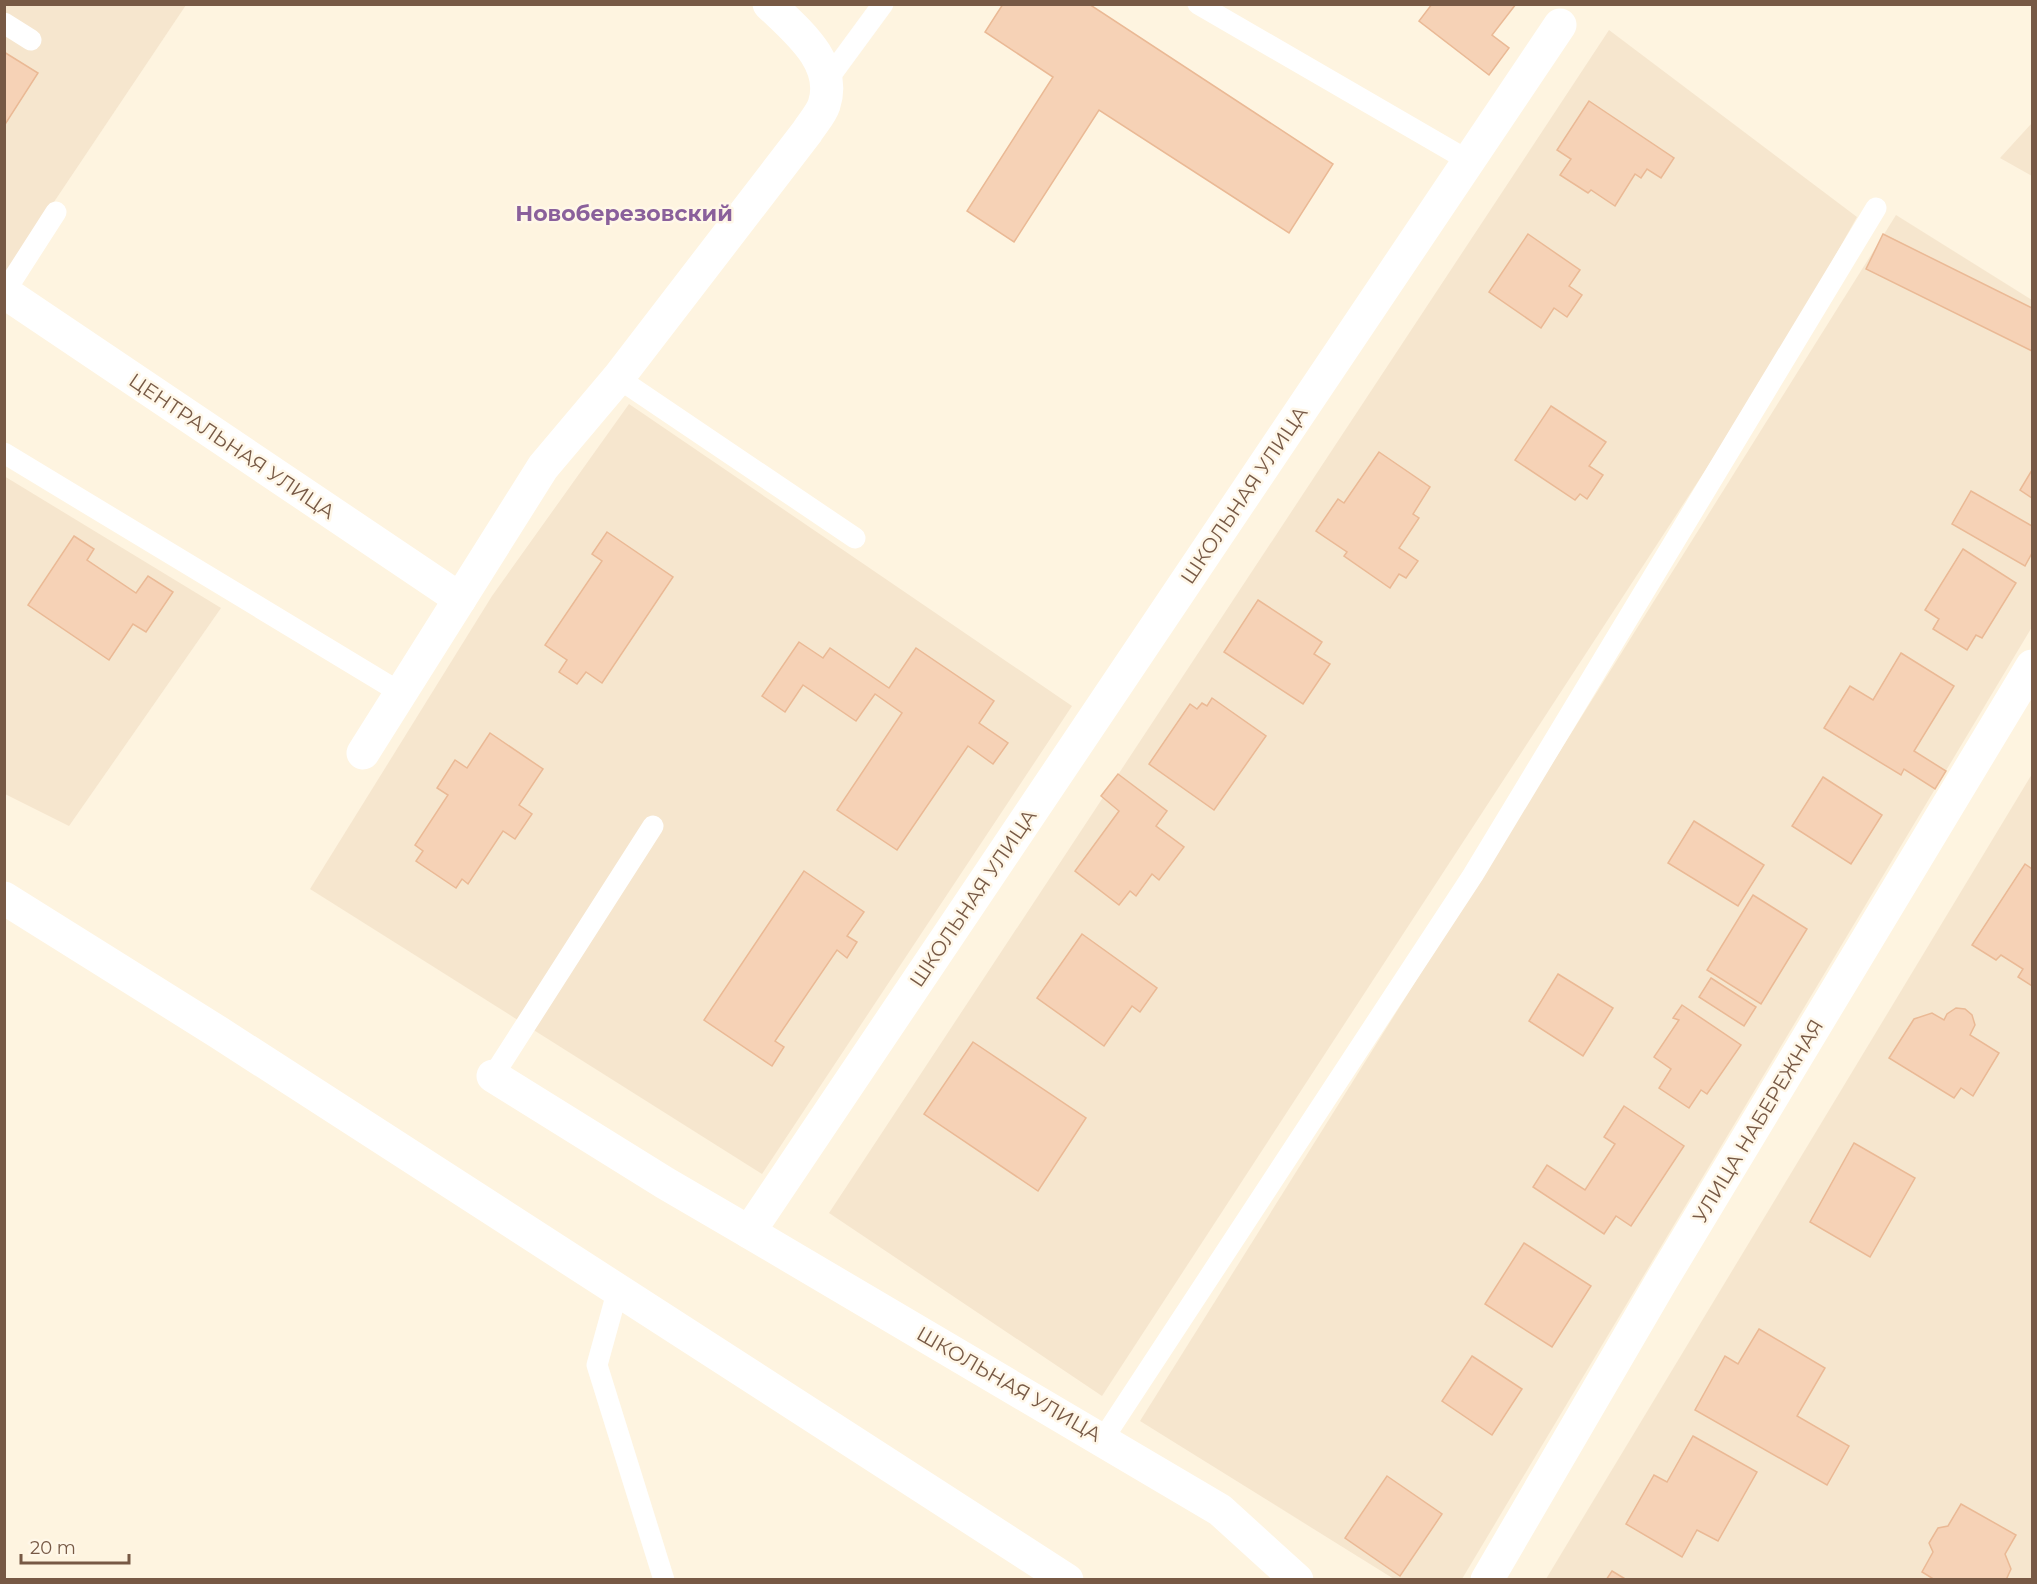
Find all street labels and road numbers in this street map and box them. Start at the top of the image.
street label: ЦЕНТРАЛЬНАЯ УЛИЦА [124,368,340,524]
street label: ШКОЛЬНАЯ УЛИЦА [1176,401,1313,588]
street label: ШКОЛЬНАЯ УЛИЦА [905,804,1042,991]
street label: УЛИЦА НАБЕРЕЖНАЯ [1688,1015,1828,1227]
street label: ШКОЛЬНАЯ УЛИЦА [912,1321,1106,1447]

